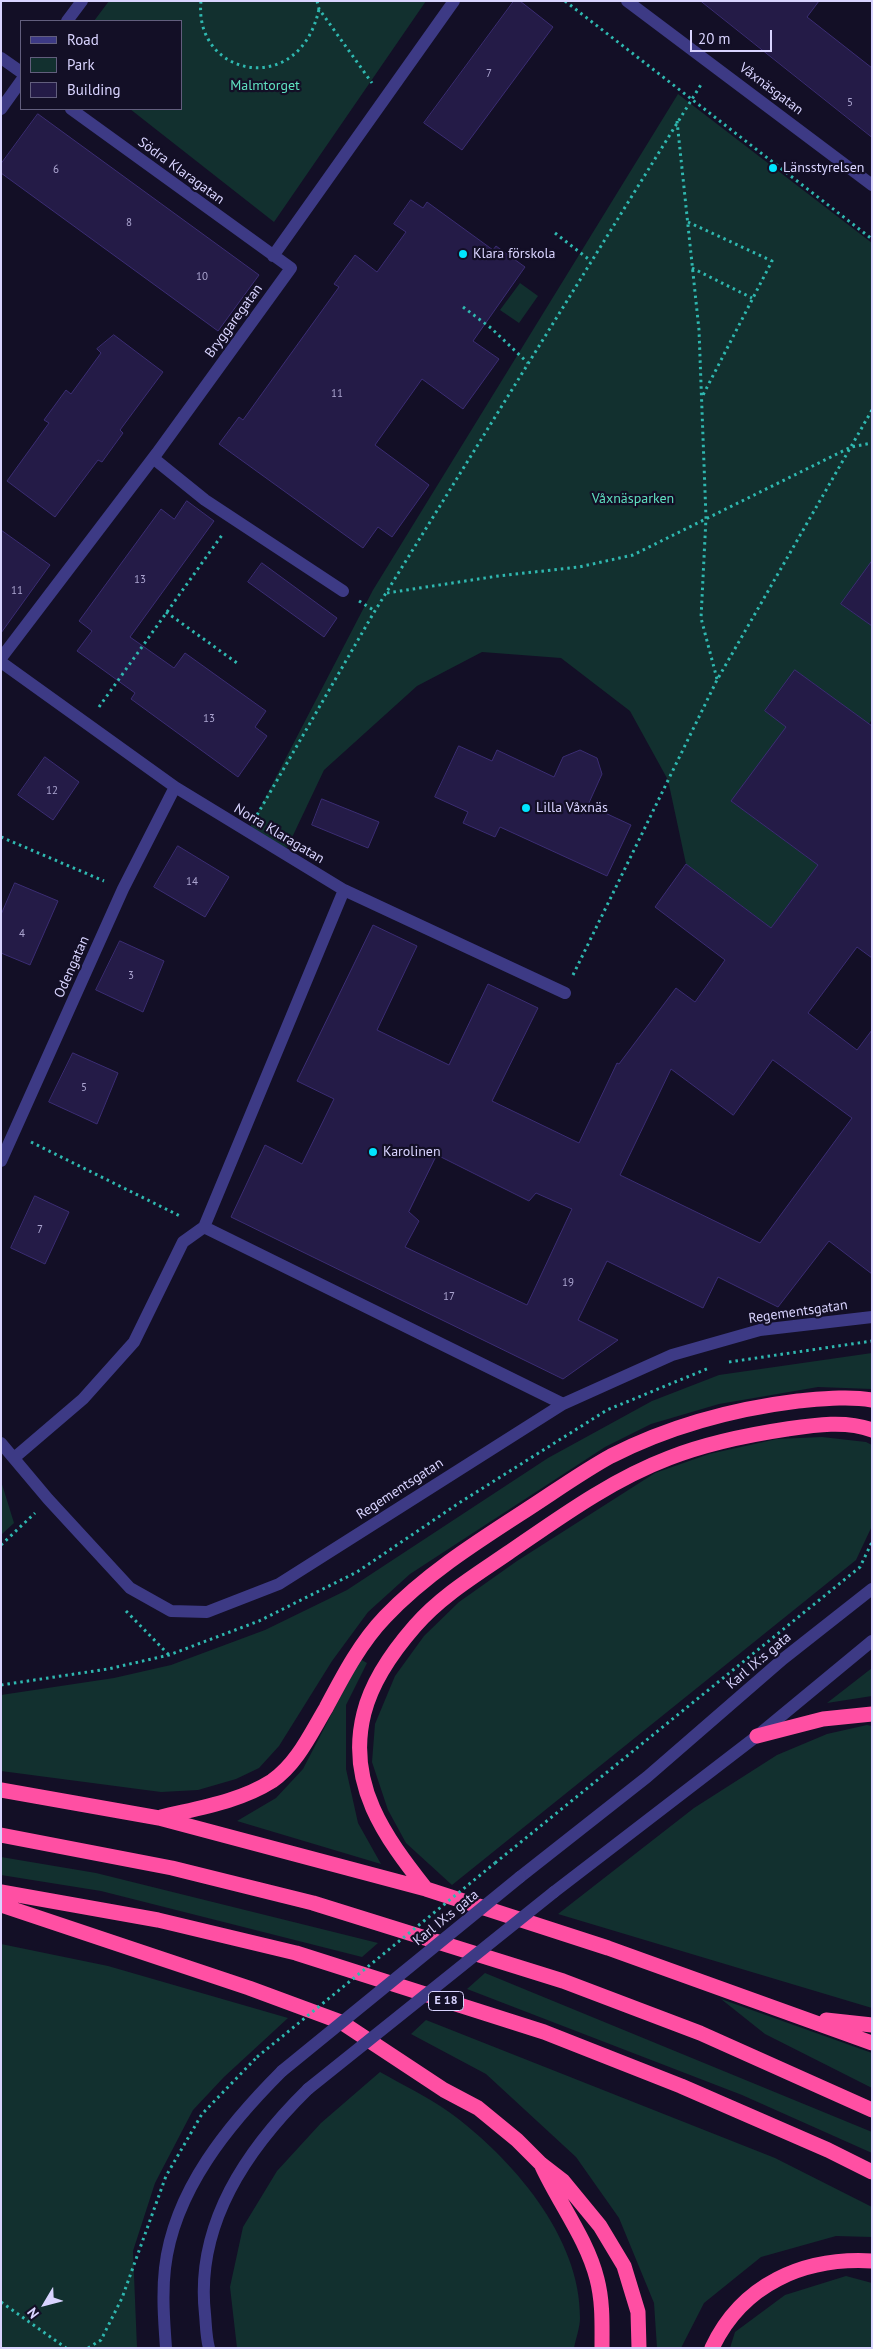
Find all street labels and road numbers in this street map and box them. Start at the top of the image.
street label: Våxnäsgatan [736,59,806,119]
street label: Södra Klaragatan [134,134,228,208]
street label: Bryggaregatan [202,281,266,361]
street label: Norra Klaragatan [231,800,327,868]
street label: Odengatan [51,934,93,1000]
street label: Regementsgatan [747,1297,849,1327]
street label: Regementsgatan [354,1455,446,1523]
street label: Karl IX:s gata [723,1629,795,1693]
street label: Karl IX:s gata [410,1887,482,1949]
road number: E 18 [428,1992,464,2010]

